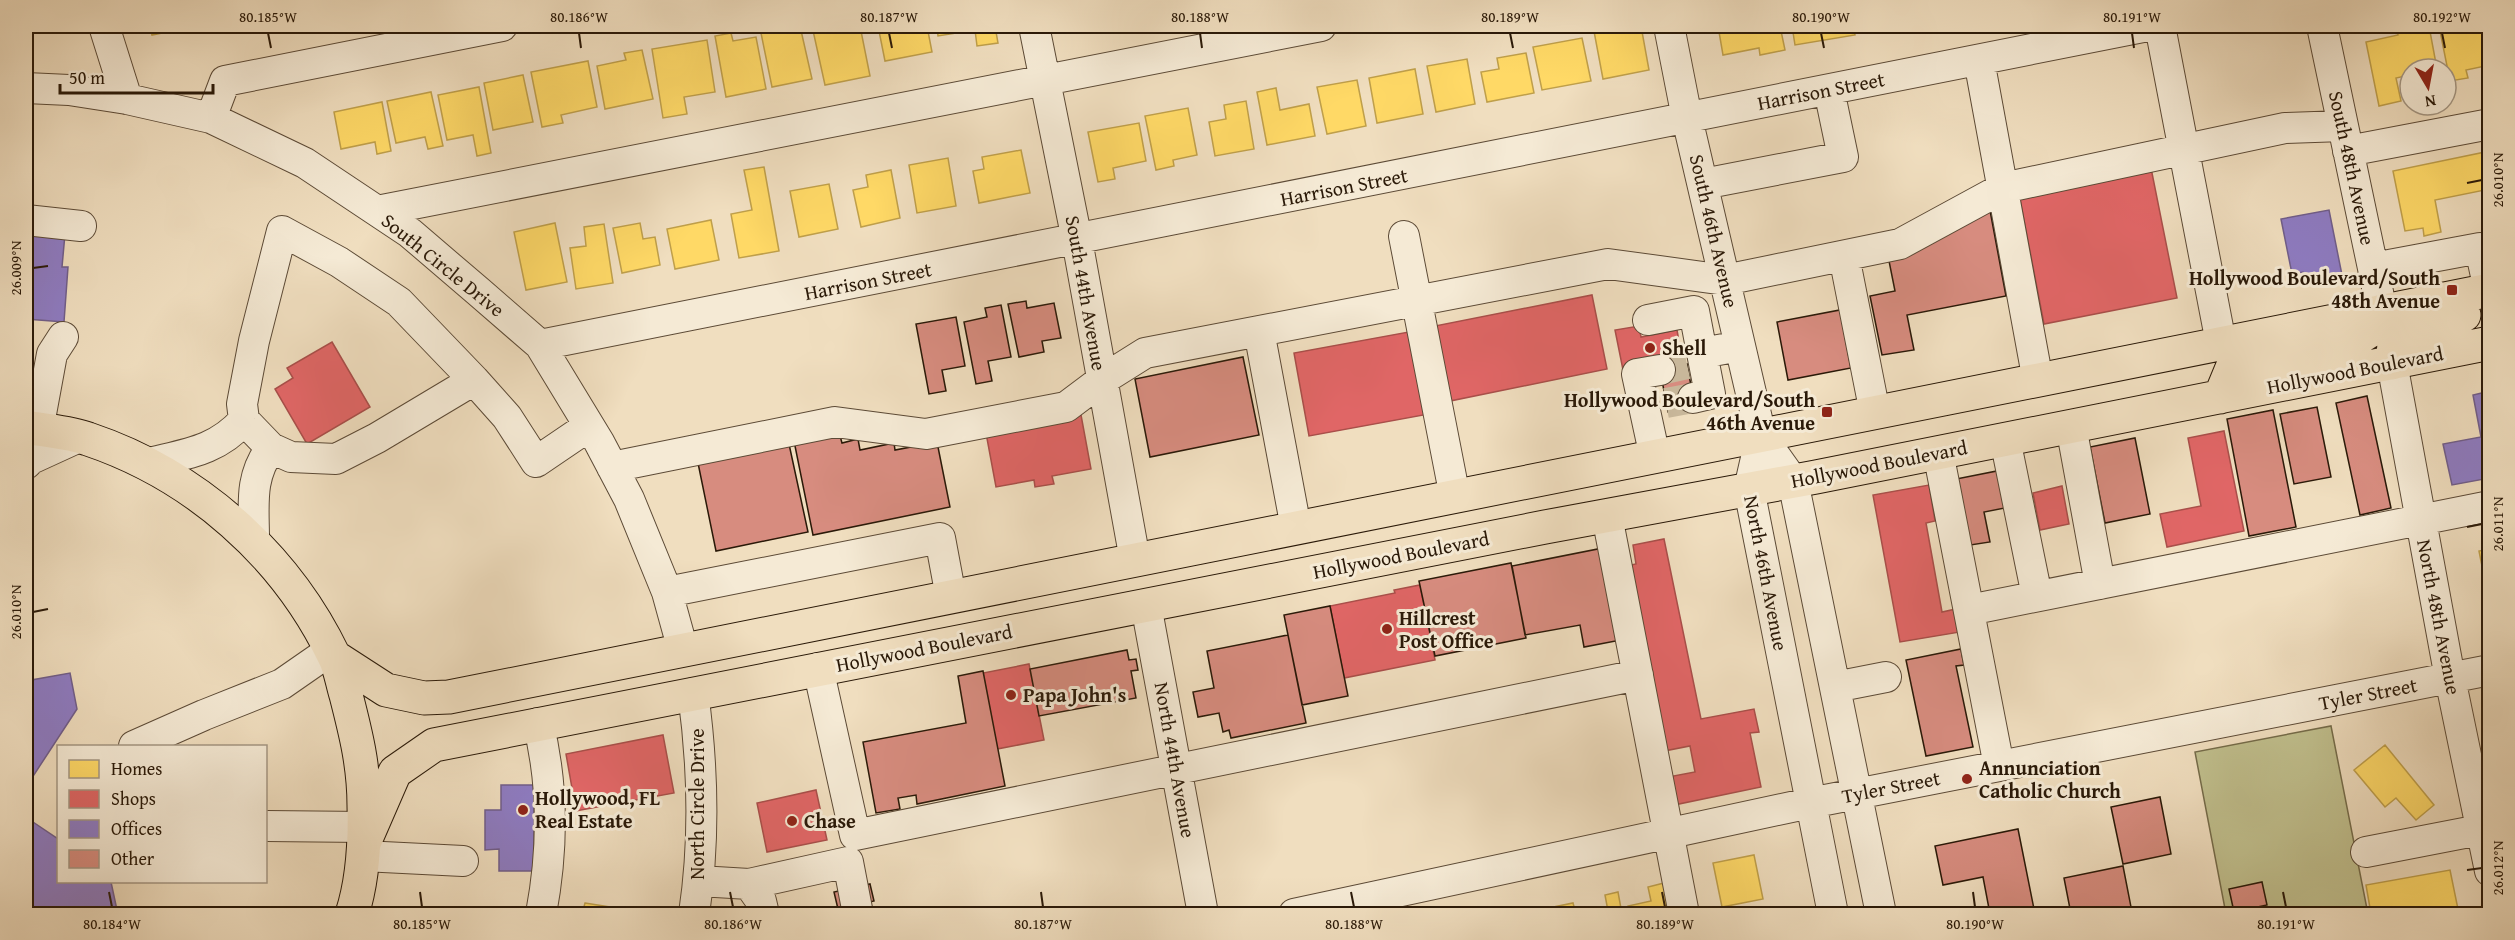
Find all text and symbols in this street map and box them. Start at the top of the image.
text: 80.185°W [239,6,297,27]
text: 80.186°W [550,6,608,27]
text: 80.187°W [860,6,918,27]
text: 80.188°W [1171,6,1229,27]
text: 80.189°W [1481,6,1539,27]
text: 80.190°W [1792,6,1850,27]
text: 80.191°W [2103,6,2161,27]
text: 80.192°W [2413,6,2471,27]
scale bar [60,57,213,95]
north arrow [2398,57,2458,117]
text: 50 m [69,64,105,91]
street label: Harrison Street [1755,64,1887,117]
street label: South 48th Avenue [2322,88,2383,248]
text: N [2423,89,2438,115]
street label: South 46th Avenue [1683,151,1746,311]
text: 26.010°N [2487,152,2508,207]
street label: Harrison Street [1278,160,1410,213]
street label: South Circle Drive [376,206,511,323]
street label: South 44th Avenue [1059,213,1114,373]
text: 26.009°N [5,240,26,295]
street label: Harrison Street [802,254,934,307]
place label: Hollywood Boulevard/South 48th Avenue [2189,263,2440,315]
marker: Hollywood Boulevard/South 48th Avenue [2445,283,2459,297]
place label: Shell [1662,333,1707,362]
street label: Hollywood Boulevard [2264,338,2446,401]
marker: Shell [1643,341,1657,355]
place label: Hollywood Boulevard/South 46th Avenue [1564,385,1815,437]
marker: Hollywood Boulevard/South 46th Avenue [1820,405,1834,419]
street label: Hollywood Boulevard [1788,432,1970,495]
street label: North 46th Avenue [1737,493,1796,653]
text: 26.011°N [2487,496,2508,551]
street label: Hollywood Boulevard [1310,523,1492,586]
street label: North 48th Avenue [2410,537,2469,697]
text: 26.010°N [5,584,26,639]
place label: Hillcrest Post Office [1399,603,1494,655]
street label: Hollywood Boulevard [833,616,1015,679]
marker: Hillcrest Post Office [1380,622,1394,636]
street label: Tyler Street [2316,670,2419,717]
place label: Papa John's [1023,680,1126,709]
street label: North 44th Avenue [1148,680,1203,840]
marker: Papa John's [1004,688,1018,702]
street label: North Circle Drive [682,728,711,880]
legend [57,745,267,883]
place label: Annunciation Catholic Church [1979,753,2121,805]
text: Homes [111,755,162,782]
street label: Tyler Street [1839,763,1942,810]
marker: Annunciation Catholic Church [1960,772,1974,786]
place label: Hollywood, FL Real Estate [535,783,660,835]
text: Shops [111,785,156,812]
marker: Hollywood, FL Real Estate [516,803,530,817]
place label: Chase [804,806,856,835]
marker: Chase [785,814,799,828]
text: Offices [111,815,162,842]
text: 26.012°N [2487,840,2508,895]
text: Other [111,845,155,872]
text: 80.184°W [83,913,141,934]
text: 80.185°W [393,913,451,934]
text: 80.186°W [704,913,762,934]
text: 80.187°W [1014,913,1072,934]
text: 80.188°W [1325,913,1383,934]
text: 80.189°W [1636,913,1694,934]
text: 80.190°W [1946,913,2004,934]
text: 80.191°W [2257,913,2315,934]

